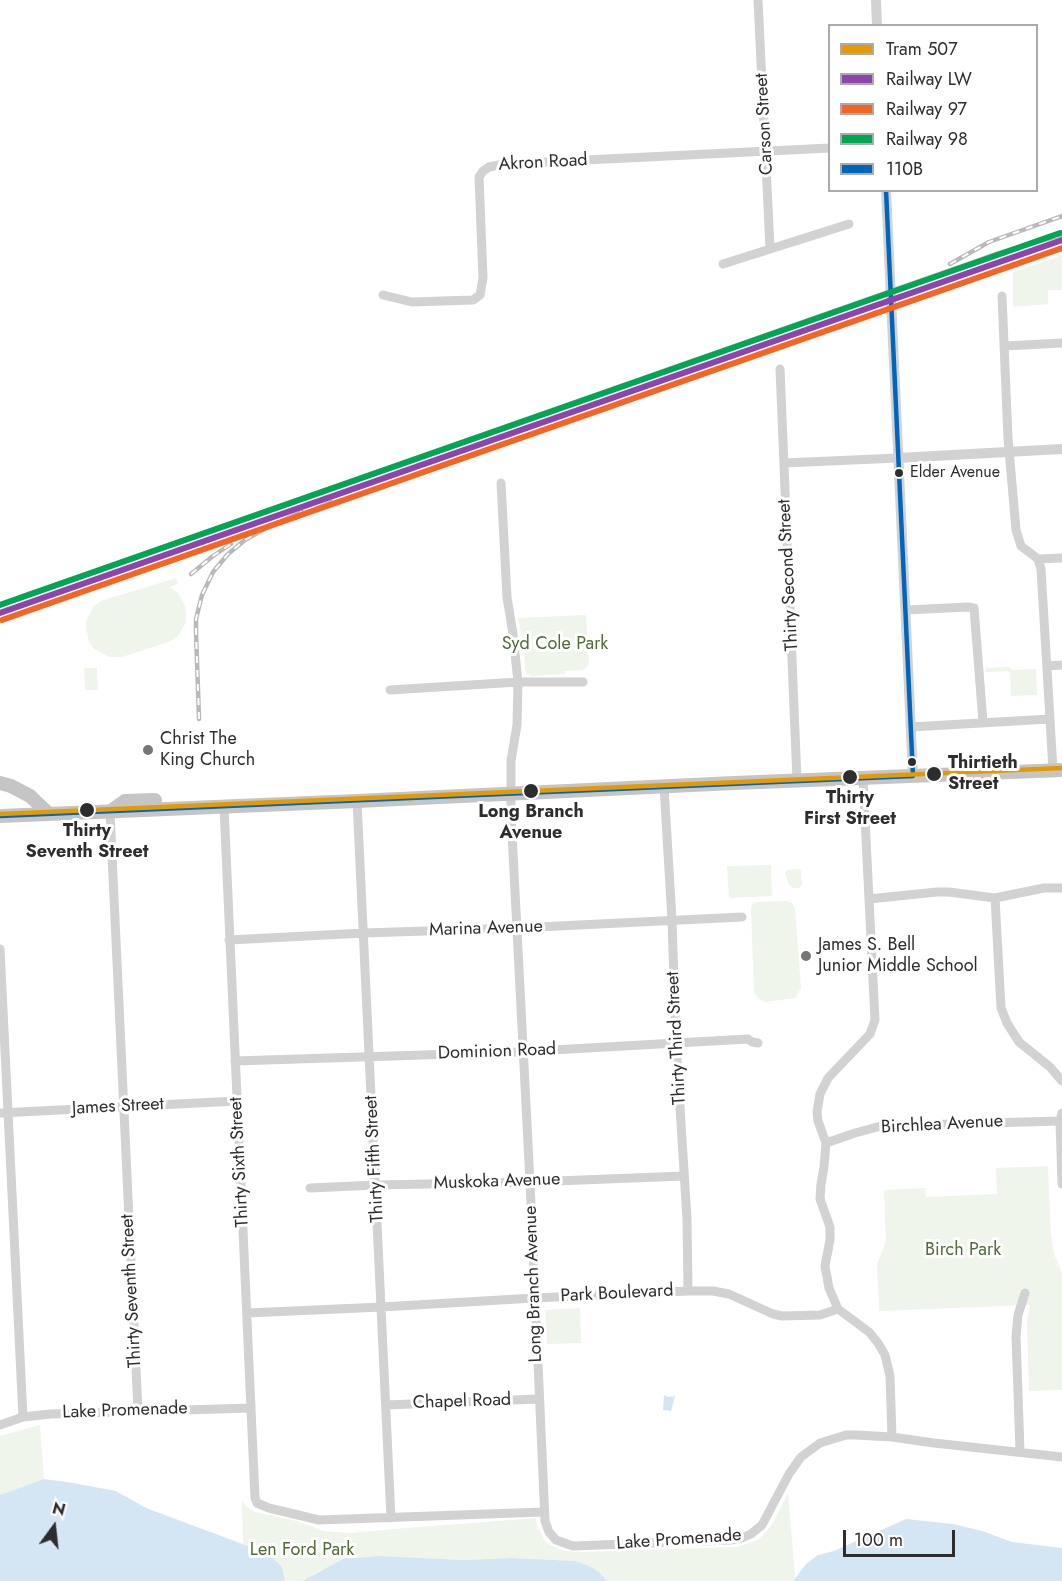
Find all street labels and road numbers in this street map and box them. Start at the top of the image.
street label: Carson Street [752,72,778,176]
street label: Akron Road [498,150,588,176]
street label: Thirty Second Street [774,499,804,651]
street label: Marina Avenue [429,916,543,942]
street label: Thirty Third Street [663,971,691,1105]
street label: Dominion Road [437,1039,557,1065]
street label: James Street [72,1094,164,1120]
street label: Thirty Fifth Street [361,1095,389,1223]
street label: Thirty Sixth Street [226,1096,254,1228]
street label: Birchlea Avenue [880,1111,1004,1139]
street label: Muskoka Avenue [433,1169,561,1195]
street label: Long Branch Avenue [520,1205,548,1363]
street label: Thirty Seventh Street [117,1214,147,1368]
street label: Park Boulevard [560,1280,674,1308]
street label: Chapel Road [412,1389,512,1415]
street label: Lake Promenade [62,1398,188,1424]
street label: Lake Promenade [616,1525,742,1555]

